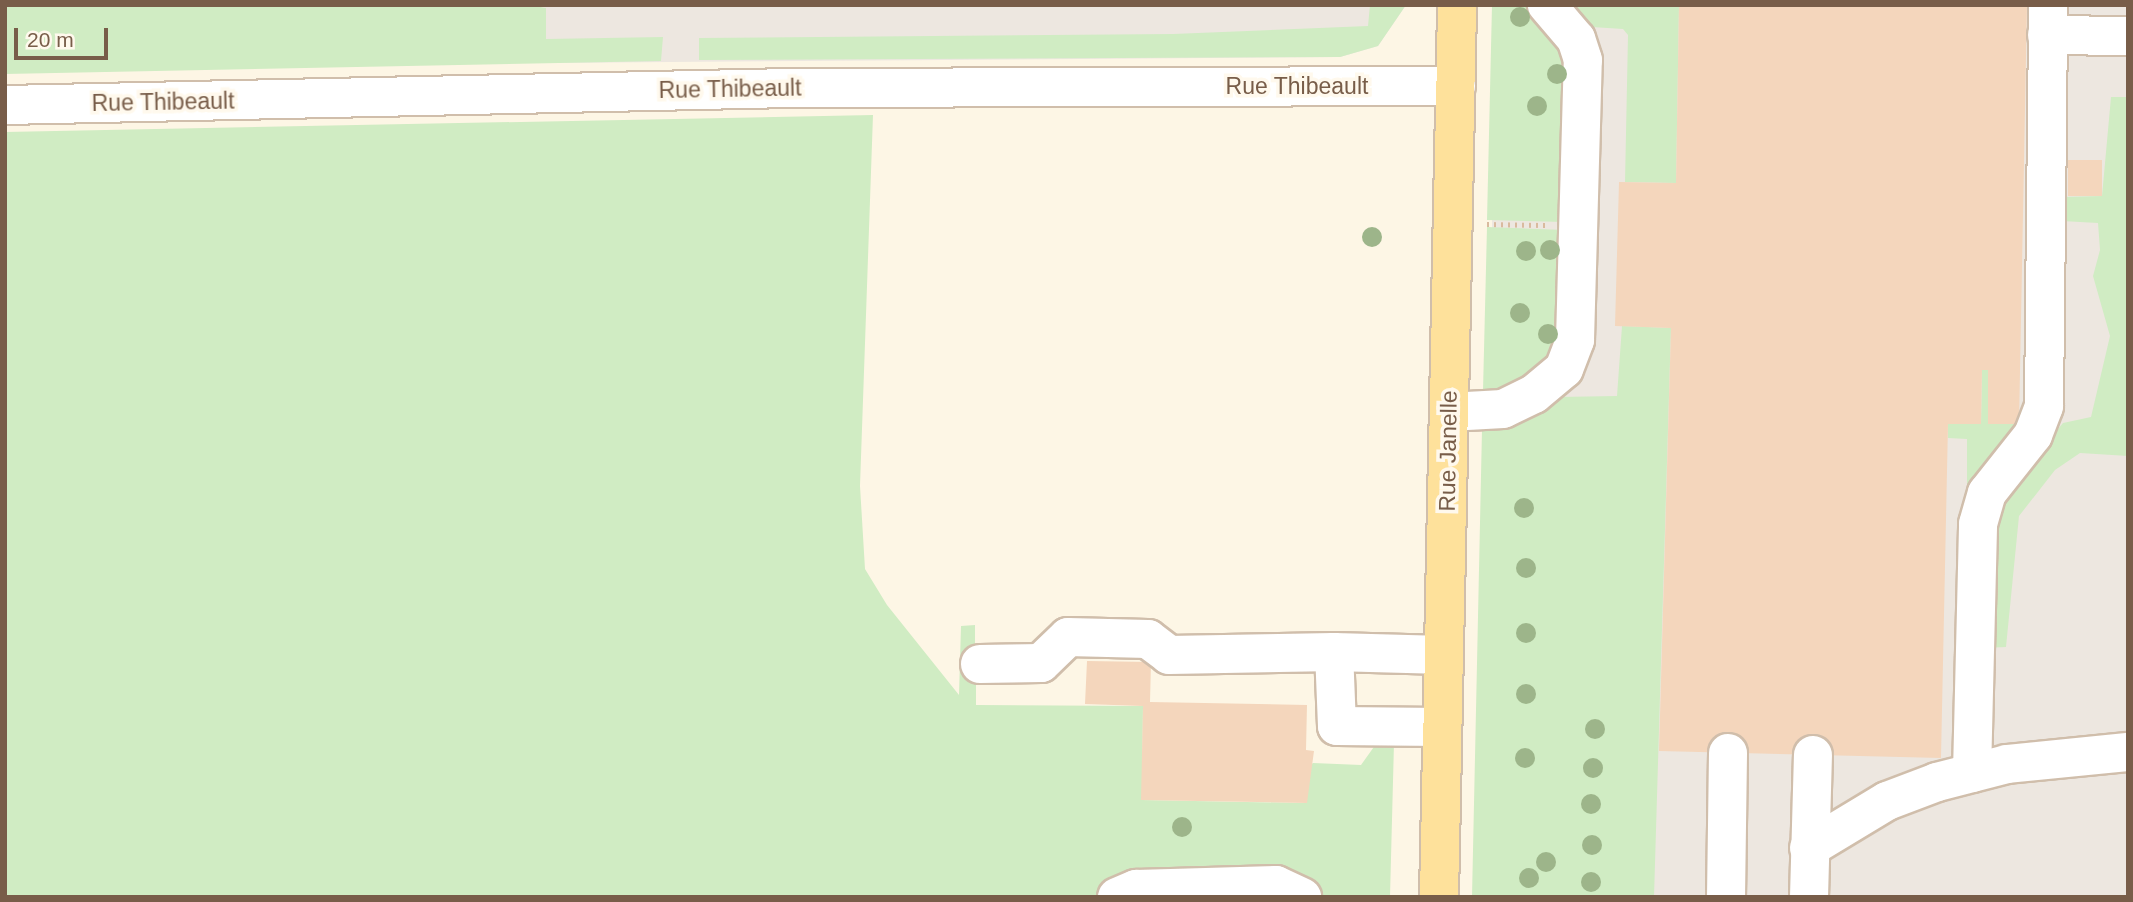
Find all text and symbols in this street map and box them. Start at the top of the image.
scale bar [18,14,112,58]
text: 20 m [27,28,74,51]
street label: Rue Thibeault [1225,72,1369,100]
street label: Rue Thibeault [658,74,802,104]
street label: Rue Thibeault [91,87,235,117]
street label: Rue Janelle [1433,390,1463,512]

